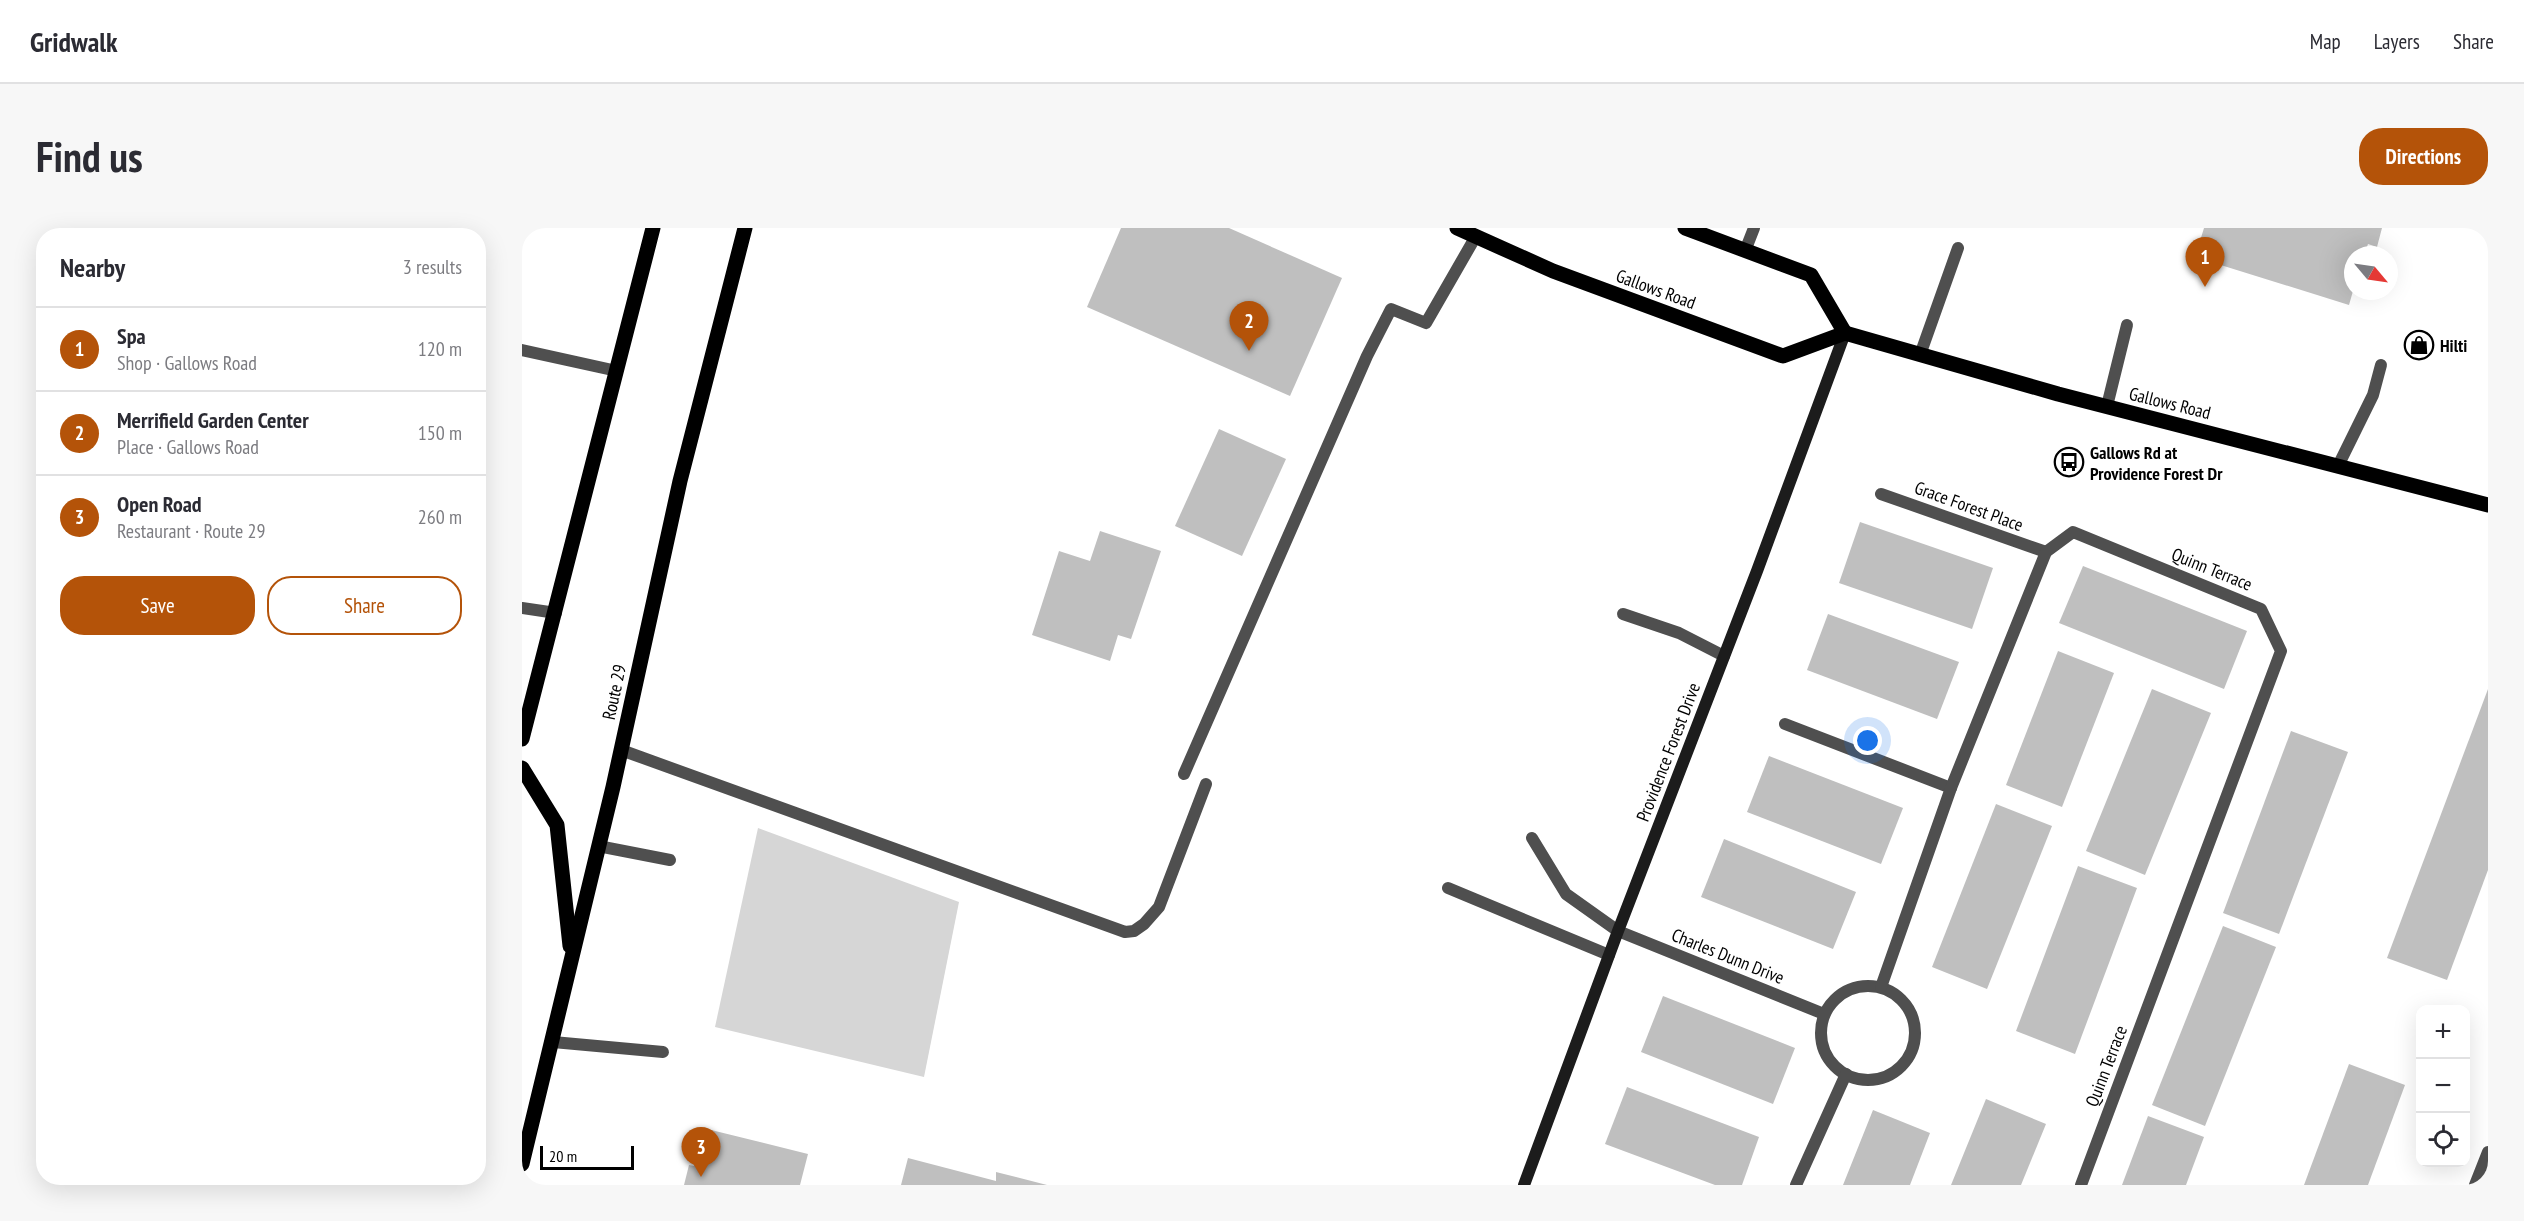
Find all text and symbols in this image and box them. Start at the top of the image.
text: Gridwalk [30,23,118,60]
text: Map [2310,28,2341,55]
text: Layers [2374,28,2420,55]
text: Share [2453,28,2494,55]
button: Directions [2359,128,2488,185]
text: Find us [36,129,143,184]
pin: 1 [2186,238,2224,287]
north arrow [2344,246,2398,300]
text: Nearby [60,251,125,284]
text: 3 results [403,254,462,280]
street label: Gallows Road [1613,264,1699,314]
pin: 2 [1230,302,1268,351]
text: Spa [117,322,146,350]
shop icon: Hilti [2403,329,2435,361]
place label: Hilti [2440,334,2467,357]
text: 1 [75,336,84,362]
text: 120 m [418,336,462,362]
text: Shop · Gallows Road [117,350,257,376]
street label: Gallows Road [2127,382,2213,424]
text: Merrifield Garden Center [117,406,309,434]
text: 2 [75,420,84,446]
text: 150 m [418,420,462,446]
text: Place · Gallows Road [117,434,259,460]
place label: Gallows Rd at Providence Forest Dr [2090,441,2223,485]
bus stop icon: Gallows Rd at Providence Forest Dr [2053,446,2085,478]
street label: Grace Forest Place [1912,476,2026,536]
text: Open Road [117,490,202,518]
text: 3 [75,504,84,530]
text: 260 m [418,504,462,530]
text: Restaurant · Route 29 [117,518,266,544]
street label: Quinn Terrace [2168,542,2256,596]
button: Save [60,576,255,635]
button: Share [267,576,462,635]
street label: Route 29 [597,662,631,722]
street label: Providence Forest Drive [1631,679,1705,825]
your location [1853,726,1882,755]
street label: Charles Dunn Drive [1668,923,1788,989]
map controls [2416,1005,2470,1167]
button: + [2416,1005,2470,1059]
street label: Quinn Terrace [2080,1022,2132,1110]
button: − [2416,1059,2470,1113]
button: locate [2416,1113,2470,1167]
pin: 3 [682,1128,720,1177]
scale bar [540,1143,634,1170]
text: 20 m [549,1146,577,1166]

